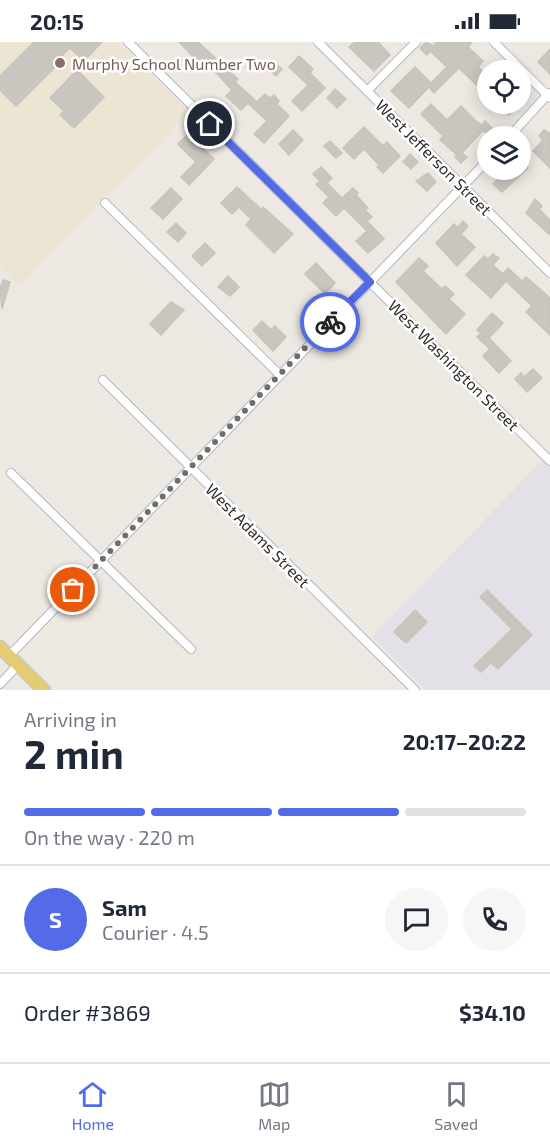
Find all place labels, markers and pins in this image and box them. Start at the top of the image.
place label: Murphy School Number Two [72,54,276,73]
marker: Murphy School Number Two [53,56,67,70]
pin [184,98,235,149]
pin [47,564,98,615]

